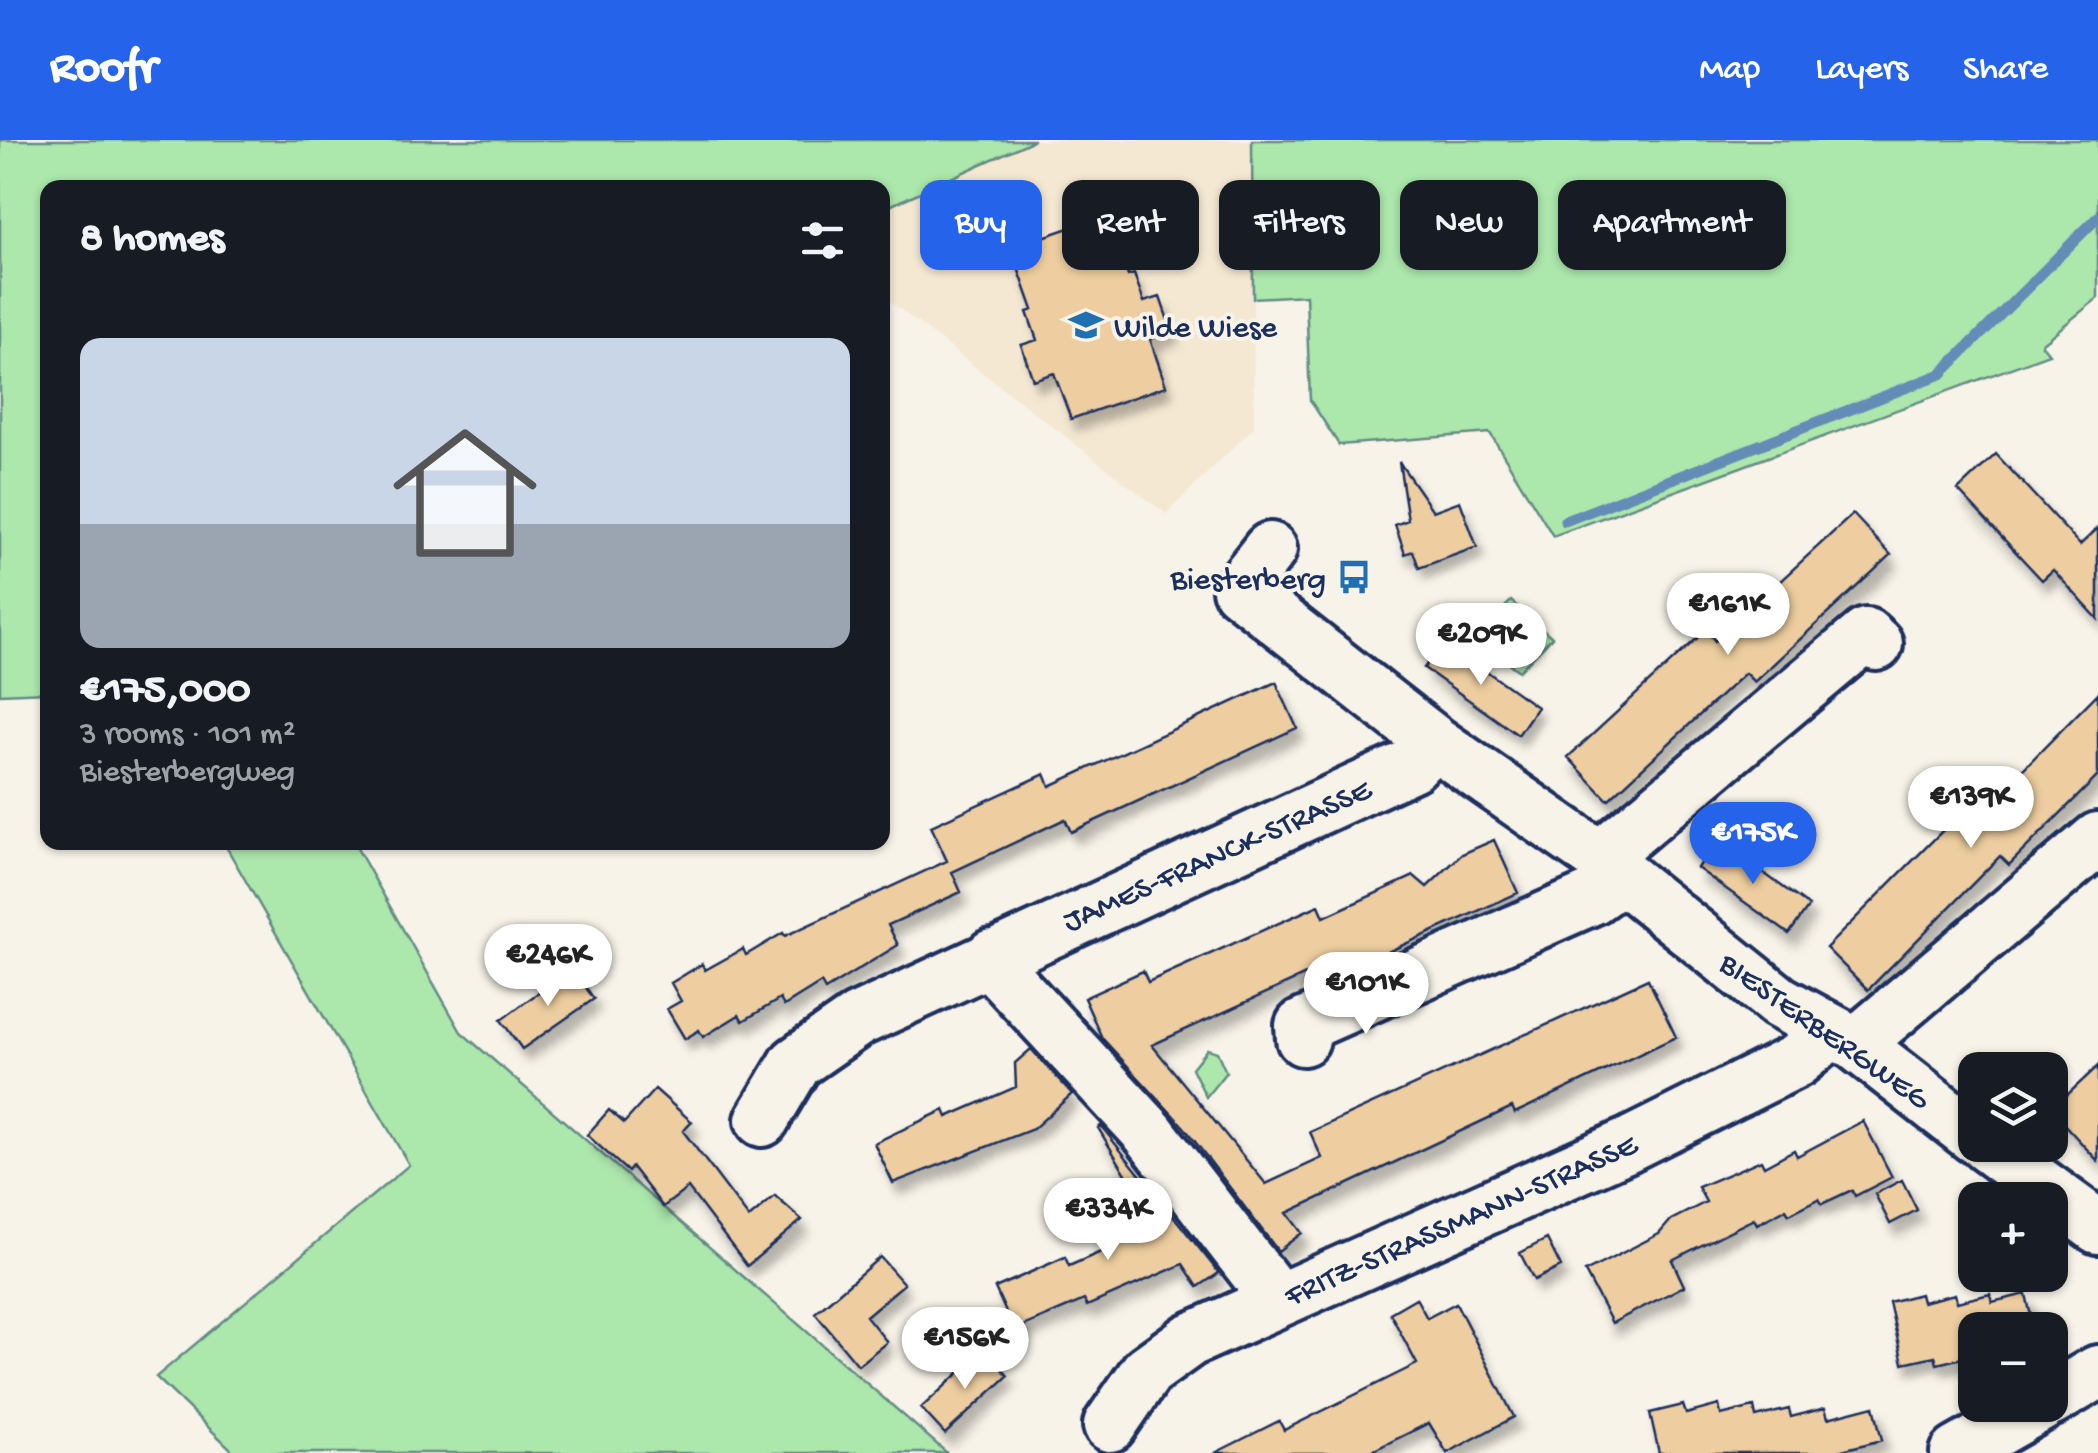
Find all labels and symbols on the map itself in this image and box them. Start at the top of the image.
school or university icon: Wilde Wiese [1067,306,1105,344]
place label: Wilde Wiese [1114,311,1277,349]
bus stop icon: Biesterberg [1335,558,1373,596]
place label: Biesterberg [1170,563,1326,601]
pin: €161K [1658,573,1798,658]
pin: €209K [1411,603,1551,688]
pin: €139K [1901,766,2041,851]
street label: JAMES-FRANCK-STRASSE [1058,772,1379,943]
pin: €175K [1683,802,1823,887]
pin: €246K [478,924,618,1009]
street label: BIESTERBERGWEG [1710,946,1937,1121]
pin: €101K [1296,952,1436,1037]
street label: FRITZ-STRASSMANN-STRASSE [1279,1127,1645,1318]
pin: €334K [1038,1178,1178,1263]
pin: €156K [895,1307,1035,1392]

